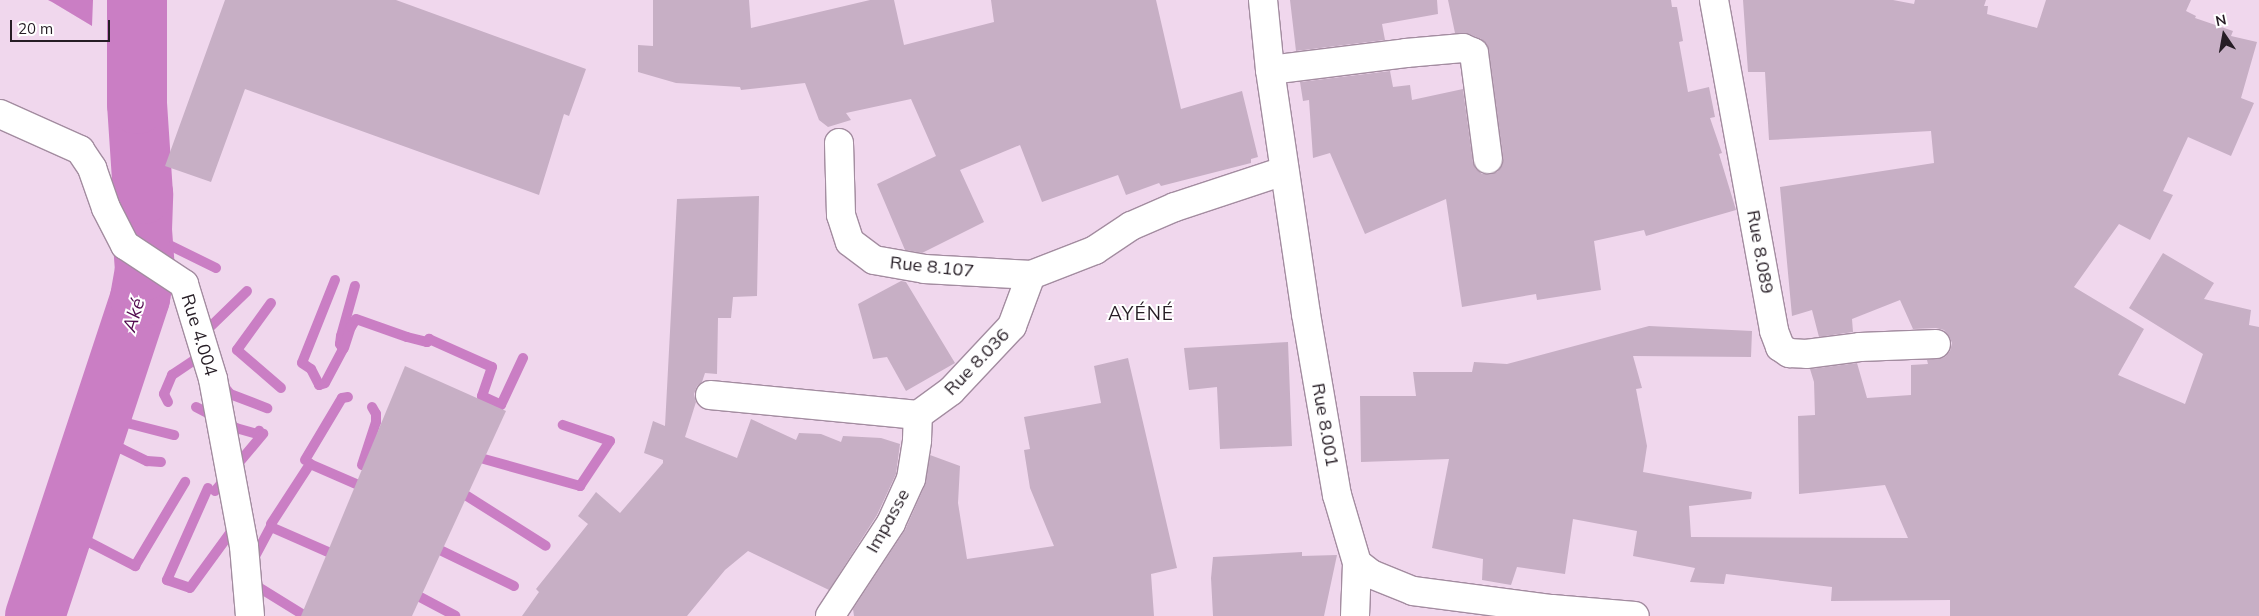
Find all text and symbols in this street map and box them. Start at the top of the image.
scale bar [12,10,112,42]
north arrow [2199,10,2249,60]
text: N [2214,10,2228,30]
text: 20 m [18,19,53,38]
street label: Rue 8.089 [1742,208,1778,296]
street label: Rue 8.107 [889,252,975,282]
street label: Rue 4.004 [176,291,222,379]
water label: Aké [118,295,150,335]
district label: AYÉNÉ [1107,303,1175,325]
street label: Rue 8.036 [940,324,1014,400]
street label: Rue 8.001 [1307,381,1343,469]
street label: Impasse [862,485,914,557]

